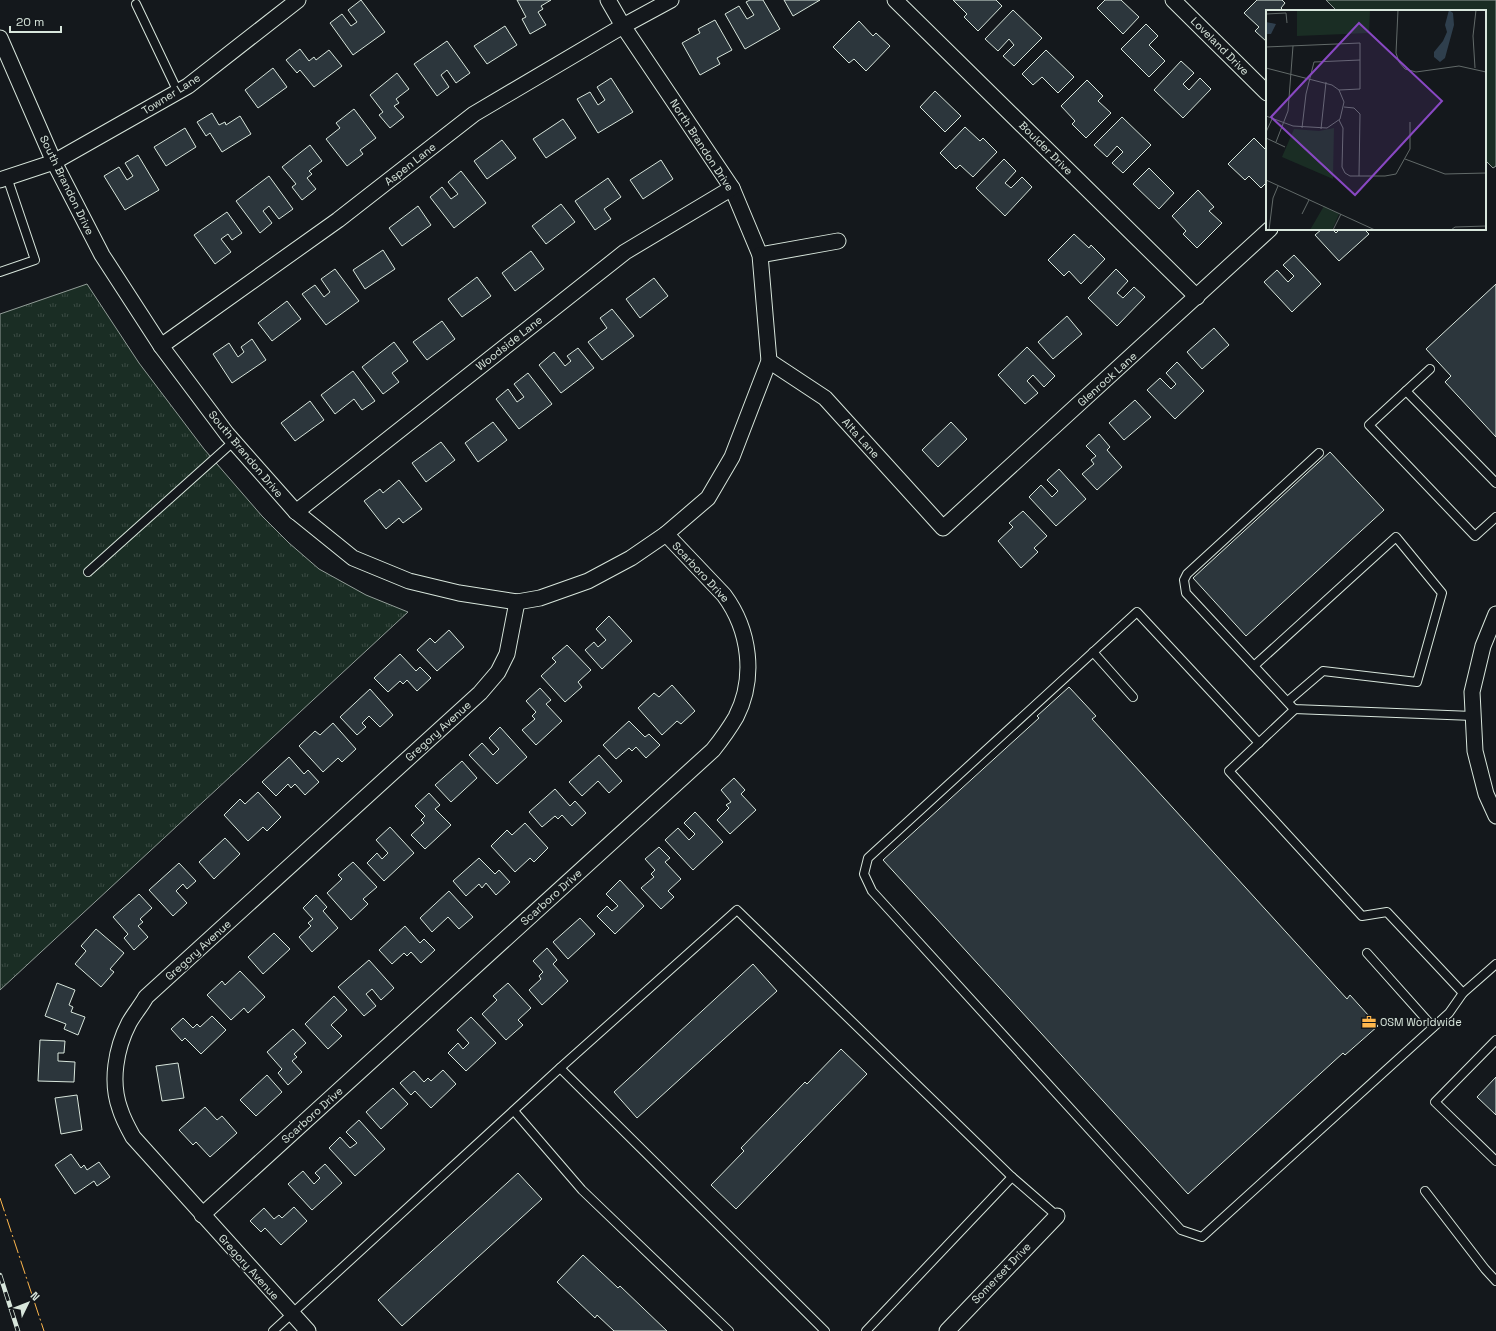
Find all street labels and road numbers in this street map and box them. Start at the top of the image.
street label: Loveland Drive [1188,14,1252,78]
street label: Towner Lane [139,70,203,118]
street label: North Brandon Drive [667,96,737,194]
street label: Boulder Drive [1016,118,1076,178]
street label: South Brandon Drive [37,133,97,237]
street label: Aspen Lane [381,140,439,188]
street label: Woodside Lane [473,313,545,373]
street label: Glenrock Lane [1074,349,1140,409]
street label: South Brandon Drive [206,408,286,500]
street label: Alta Lane [839,415,883,461]
street label: Scarboro Drive [669,539,733,605]
street label: Gregory Avenue [402,698,474,764]
street label: Scarboro Drive [517,866,585,928]
street label: Gregory Avenue [162,917,234,983]
street label: Scarboro Drive [278,1084,346,1146]
street label: Gregory Avenue [216,1231,282,1303]
street label: Somerset Drive [968,1239,1034,1307]

